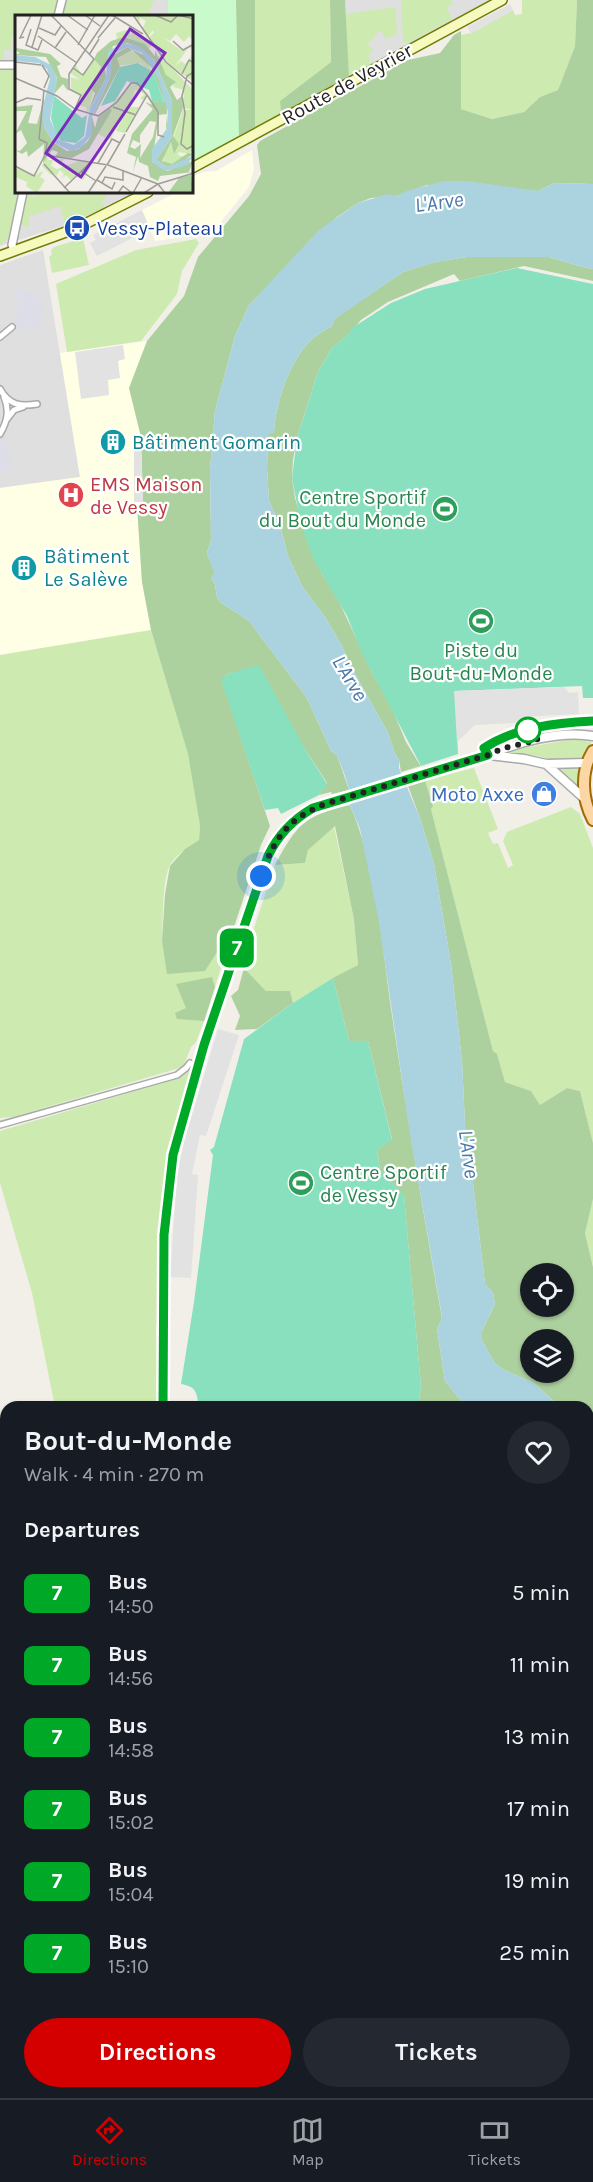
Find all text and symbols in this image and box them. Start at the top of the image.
inset map [15,15,194,194]
street label: Route de Veyrier [278,38,417,129]
water label: L'Arve [413,187,465,217]
bus stop icon: Vessy-Plateau [62,213,92,243]
place label: Vessy-Plateau [97,217,223,240]
building icon: Bâtiment Gomarin [98,427,128,457]
place label: Bâtiment Gomarin [132,431,301,454]
place label: EMS Maison de Vessy [90,473,202,519]
hospital icon: EMS Maison de Vessy [56,480,86,510]
place label: Centre Sportif du Bout du Monde [259,486,426,532]
sports icon: Centre Sportif du Bout du Monde [430,494,460,524]
place label: Bâtiment Le Salève [44,545,130,591]
building icon: Bâtiment Le Salève [9,553,39,583]
sports icon: Piste du Bout-du-Monde [466,606,496,636]
place label: Piste du Bout-du-Monde [410,639,552,685]
water label: L'Arve [327,651,373,705]
unlabelled marker [515,717,541,743]
shop icon: Moto Axxe [529,779,559,809]
place label: Moto Axxe [431,783,524,806]
your location [246,861,276,891]
line badge: 7 [218,928,256,968]
text: 7 [232,936,242,960]
water label: L'Arve [454,1128,484,1180]
place label: Centre Sportif de Vessy [320,1161,447,1207]
sports icon: Centre Sportif de Vessy [286,1168,316,1198]
map controls [520,1263,574,1383]
button: locate [520,1263,574,1317]
button: layers [520,1329,574,1383]
button: heart [507,1421,570,1484]
text: Bout-du-Monde [24,1424,232,1457]
text: Walk · 4 min · 270 m [24,1463,204,1486]
text: Departures [24,1517,140,1543]
text: Bus [108,1569,148,1595]
text: 5 min [512,1580,570,1606]
text: 7 [52,1581,62,1605]
text: 14:50 [108,1595,154,1618]
text: Bus [108,1641,148,1667]
text: 11 min [510,1652,570,1678]
text: 7 [52,1653,62,1677]
text: 14:56 [108,1667,153,1690]
text: Bus [108,1713,148,1739]
text: 13 min [504,1724,570,1750]
text: 7 [52,1725,62,1749]
text: 14:58 [108,1739,154,1762]
text: Bus [108,1785,148,1811]
text: 17 min [507,1796,570,1822]
text: 7 [52,1797,62,1821]
text: 15:02 [108,1811,154,1834]
text: Bus [108,1857,148,1883]
text: 19 min [504,1868,570,1894]
text: 7 [52,1869,62,1893]
text: 15:04 [108,1883,154,1906]
text: Bus [108,1929,148,1955]
text: 25 min [499,1940,570,1966]
text: 7 [52,1941,62,1965]
text: 15:10 [108,1955,149,1978]
button: Directions [24,2018,291,2087]
button: Tickets [303,2018,570,2087]
tab: Directions [72,2114,147,2169]
tab: Map [291,2114,324,2169]
tab: Tickets [468,2114,521,2169]

